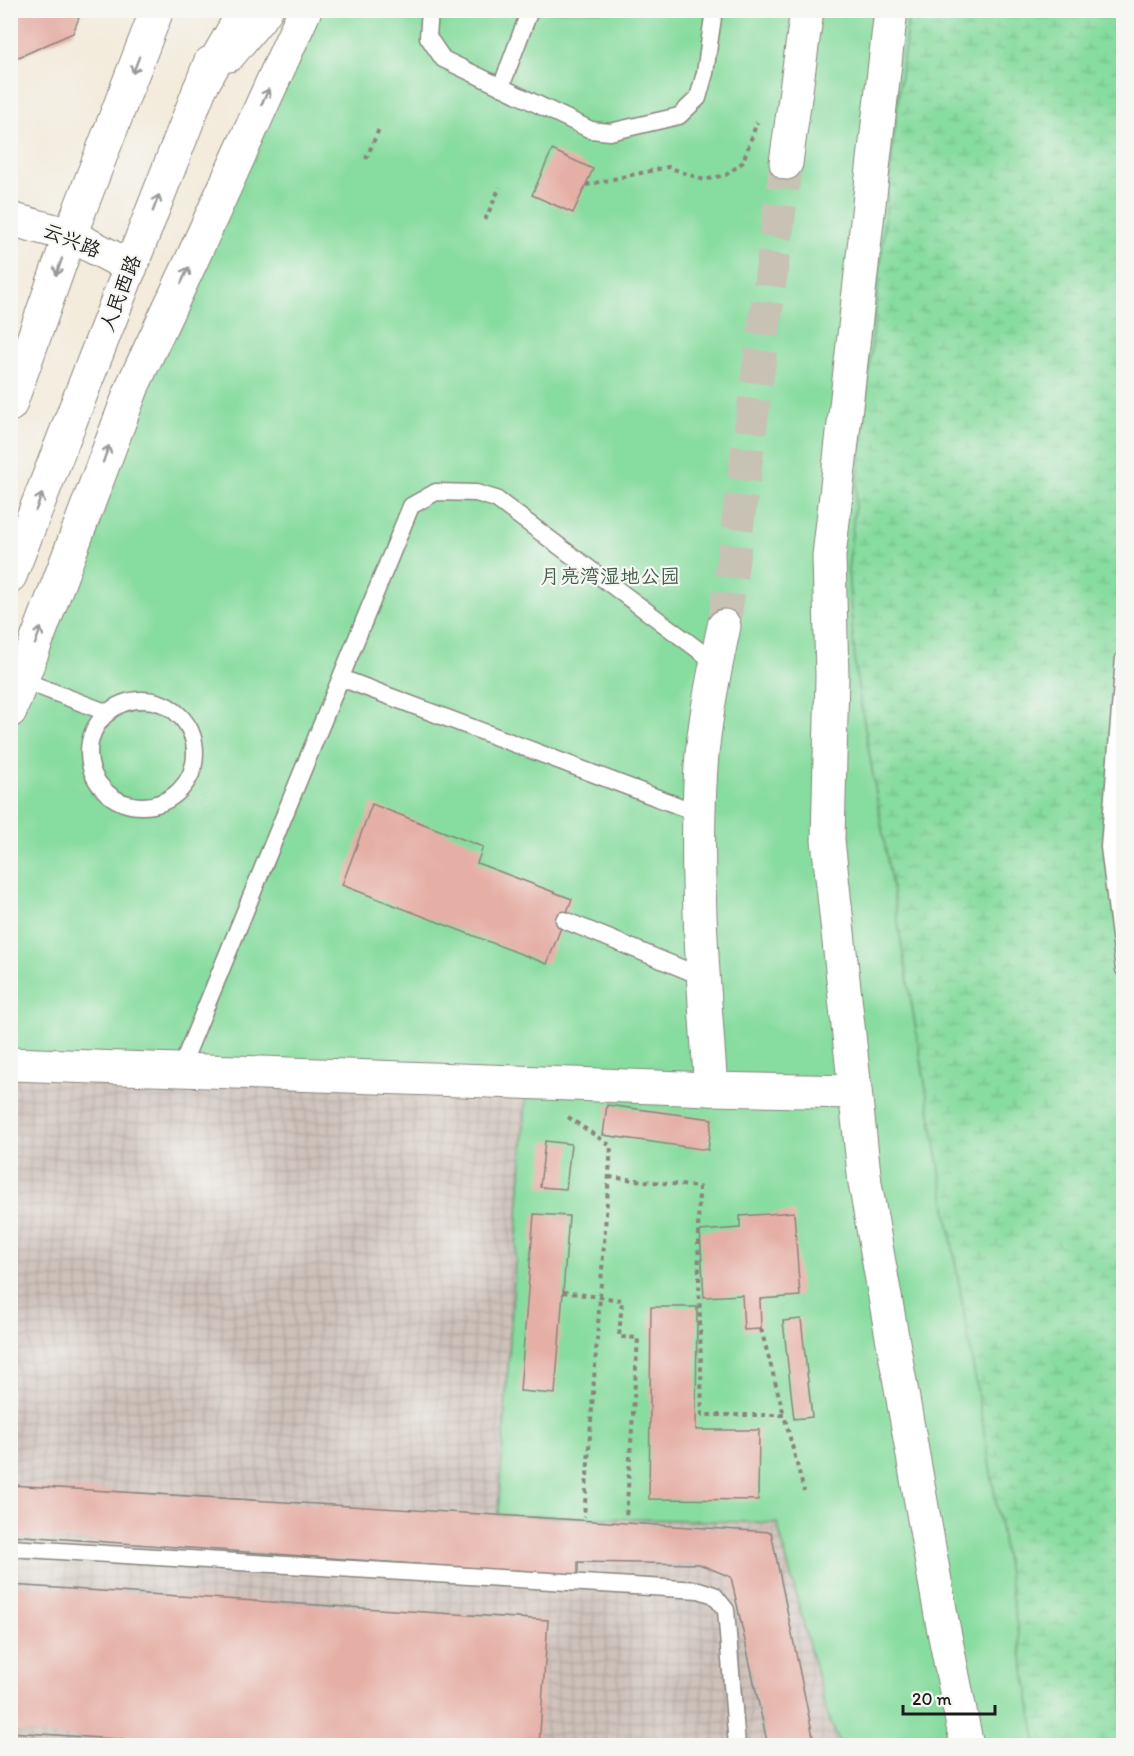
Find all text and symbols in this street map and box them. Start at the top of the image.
one-way arrow [130,55,141,74]
one-way arrow [259,89,271,107]
one-way arrow [151,194,162,213]
street label: 云兴路 [40,218,105,263]
street label: 人民西路 [94,250,146,335]
one-way arrow [53,257,64,276]
one-way arrow [179,267,191,285]
one-way arrow [102,445,113,463]
one-way arrow [35,493,46,512]
park label: 月亮湾湿地公园 [540,564,680,588]
one-way arrow [34,627,45,646]
scale bar [903,1678,994,1716]
text: 20 m [912,1688,952,1710]

